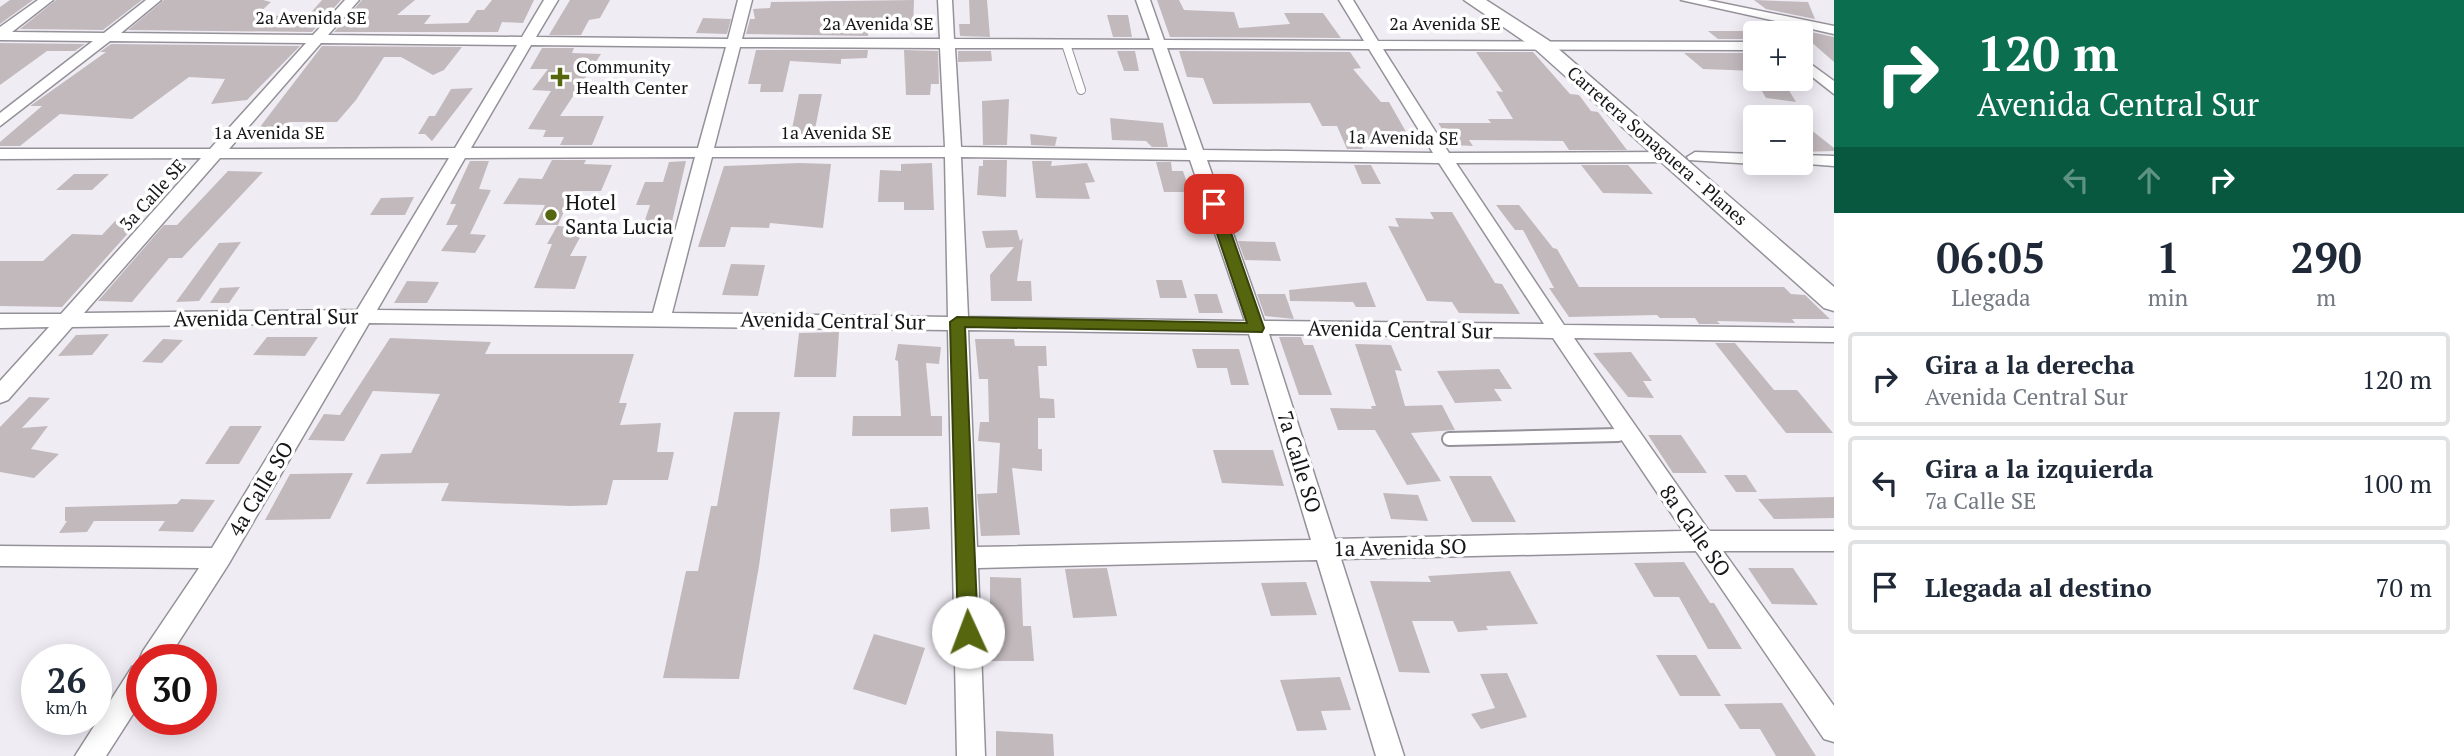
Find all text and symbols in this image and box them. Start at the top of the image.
street label: 2a Avenida SE [255,5,367,29]
street label: 2a Avenida SE [822,11,934,35]
street label: 2a Avenida SE [1389,11,1501,35]
text: 120 m [1977,20,2119,85]
map controls [1743,21,1813,175]
button: + [1743,21,1813,91]
icon: right [1862,28,1953,119]
place label: Community Health Center [576,54,688,99]
street label: Carretera Sonaguera - Planes [1562,60,1753,230]
marker: Community Health Center [550,67,570,87]
text: Avenida Central Sur [1977,83,2259,125]
button: − [1743,105,1813,175]
street label: 1a Avenida SE [213,120,325,144]
street label: 1a Avenida SE [780,120,892,144]
street label: 1a Avenida SE [1347,124,1459,150]
street label: 3a Calle SE [114,154,191,235]
icon: left [2057,161,2095,199]
icon: ahead [2130,161,2168,199]
icon: right [2203,161,2241,199]
pin [1184,174,1244,234]
icon: arrive [1195,185,1233,223]
place label: Hotel Santa Lucia [565,188,674,240]
marker: Hotel Santa Lucia [543,207,559,223]
text: 06:05 [1936,229,2046,285]
text: 1 [2156,229,2180,285]
text: 290 [2291,229,2362,285]
text: Llegada [1951,282,2031,313]
text: min [2148,282,2188,313]
text: m [2316,282,2336,313]
street label: Avenida Central Sur [173,301,359,333]
street label: Avenida Central Sur [740,304,926,336]
street label: Avenida Central Sur [1307,313,1493,345]
text: Gira a la derecha [1925,347,2135,381]
icon: right [1866,360,1904,398]
text: 120 m [2362,362,2432,396]
text: Avenida Central Sur [1925,381,2128,412]
street label: 7a Calle SO [1271,407,1329,516]
street label: 4a Calle SO [221,436,299,541]
text: Gira a la izquierda [1925,451,2153,485]
icon: left [1866,464,1904,502]
text: 100 m [2362,466,2432,500]
street label: 8a Calle SO [1654,479,1738,582]
text: 7a Calle SE [1925,485,2036,516]
street label: 1a Avenida SO [1333,532,1467,562]
icon: arrive [1866,568,1904,606]
text: Llegada al destino [1925,570,2152,604]
text: 70 m [2376,570,2432,604]
position arrow [931,595,1005,669]
speed limit sign: 30 [126,644,217,735]
text: 26 [47,657,86,703]
text: km/h [46,695,87,719]

